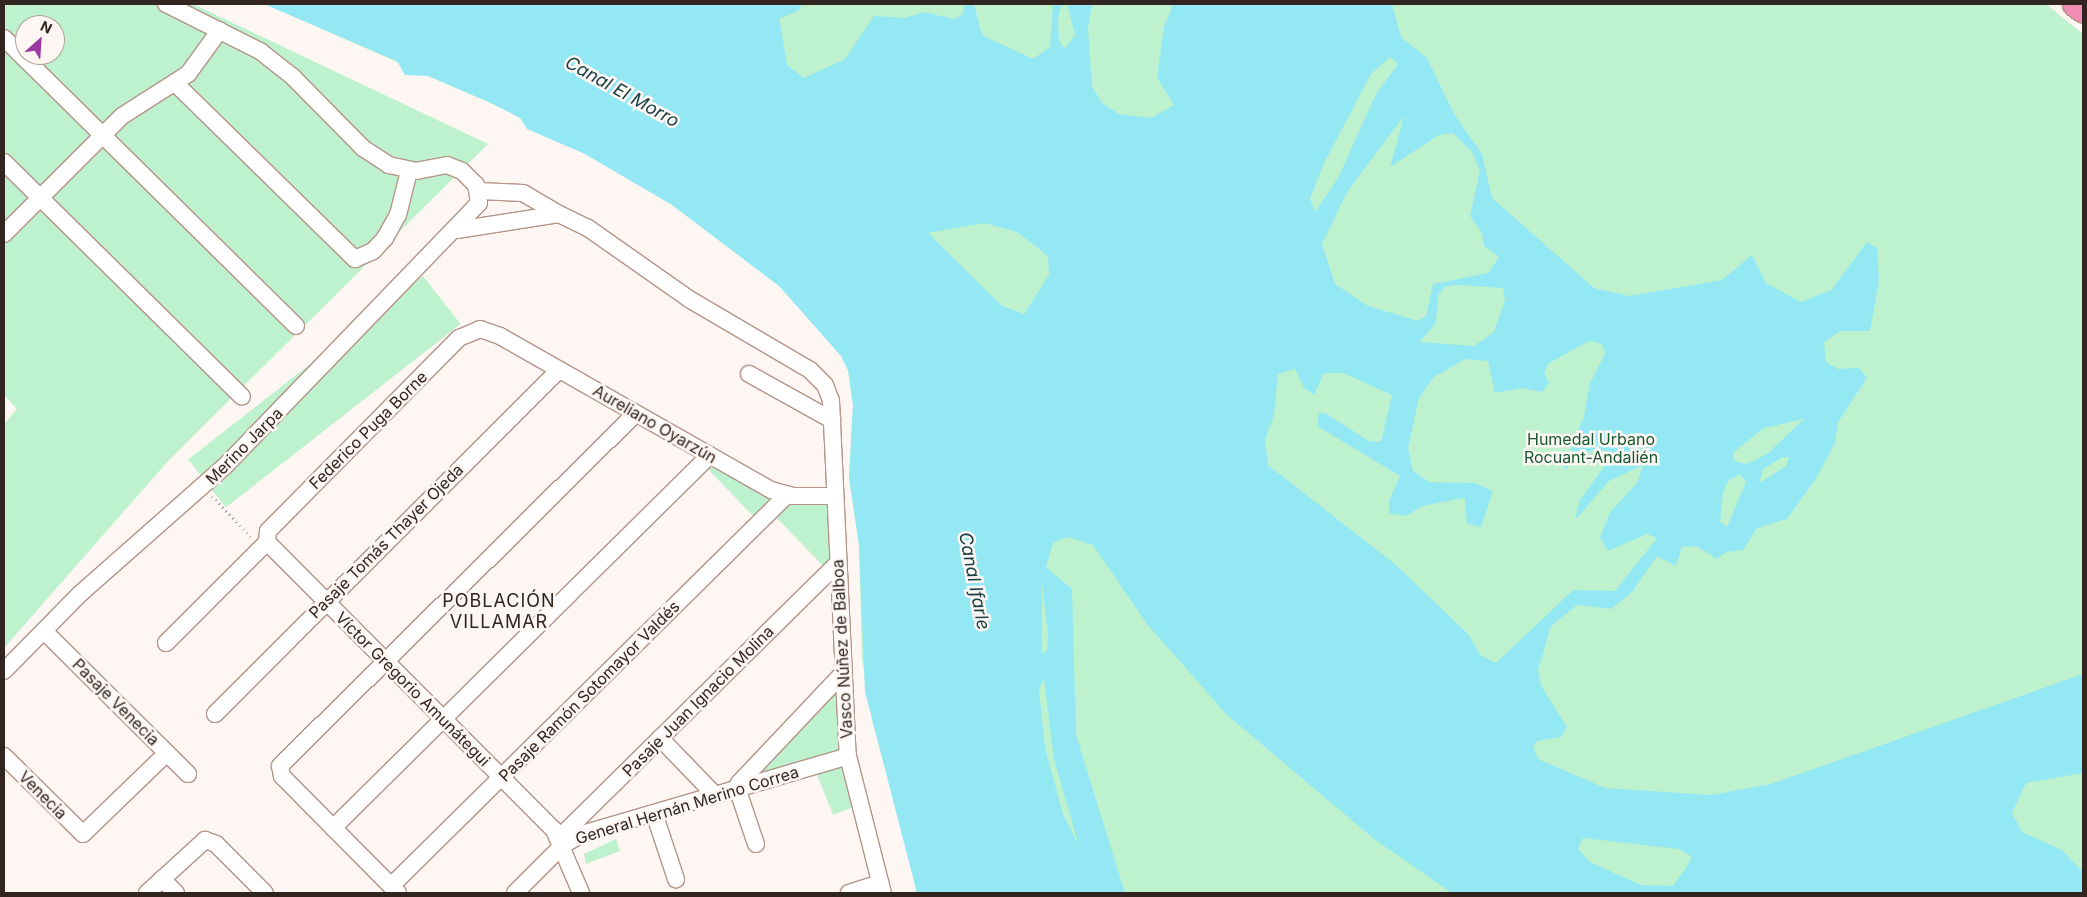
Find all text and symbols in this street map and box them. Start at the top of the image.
north arrow [15,15,65,65]
text: N [38,17,55,37]
water label: Canal El Morro [561,52,683,132]
street label: Federico Puga Borne [305,367,431,493]
street label: Aureliano Oyarzún [590,381,720,467]
street label: Merino Jarpa [202,404,286,488]
park label: Humedal Urbano Rocuant-Andalién [1524,429,1658,467]
street label: Pasaje Tomás Thayer Ojeda [305,460,467,622]
water label: Canal Ifarle [954,530,994,632]
street label: Vasco Núñez de Balboa [828,559,856,739]
district label: POBLACIÓN VILLAMAR [441,591,557,634]
street label: Pasaje Ramón Sotomayor Valdés [495,597,683,785]
street label: Víctor Gregorio Amunátegui [332,608,494,770]
street label: Pasaje Juan Ignacio Molina [618,621,778,781]
street label: Pasaje Venecia [69,655,163,749]
street label: General Hernán Merino Correa [573,762,801,848]
street label: Venecia [15,767,71,823]

